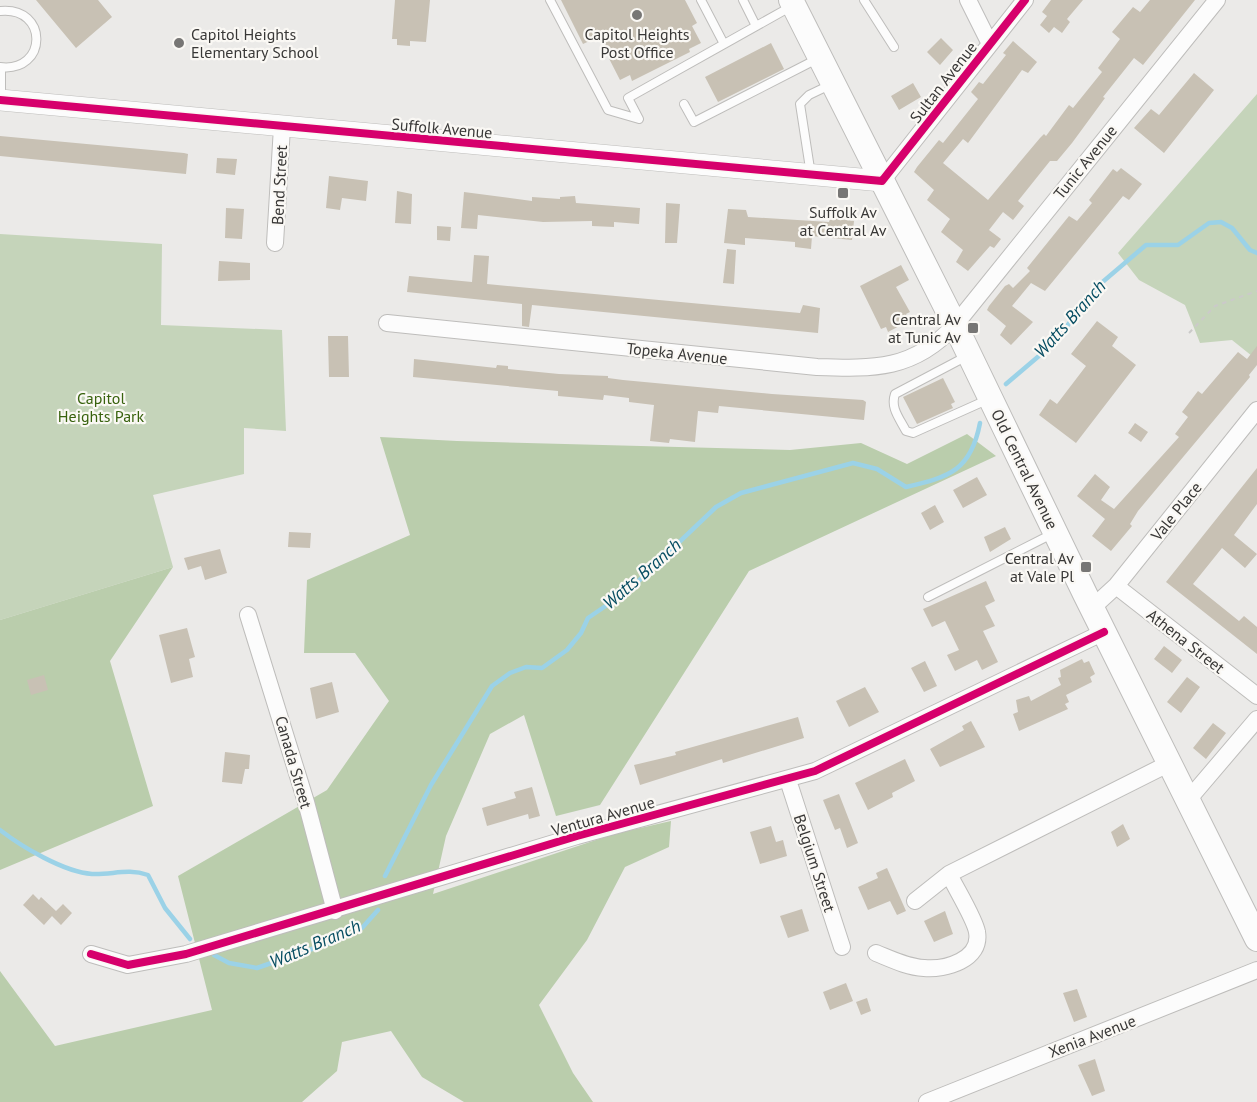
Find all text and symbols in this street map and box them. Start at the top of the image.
marker: Capitol Heights Post Office [630,8,644,22]
place label: Capitol Heights Elementary School [191,24,319,62]
place label: Capitol Heights Post Office [584,24,690,62]
marker: Capitol Heights Elementary School [172,36,186,50]
street label: Sultan Avenue [905,37,981,127]
street label: Suffolk Avenue [391,114,493,142]
street label: Tunic Avenue [1049,121,1121,203]
street label: Bend Street [267,144,291,225]
marker: Suffolk Av at Central Av [836,186,850,200]
place label: Suffolk Av at Central Av [800,202,887,240]
water label: Watts Branch [1029,275,1111,362]
place label: Central Av at Tunic Av [888,309,961,347]
marker: Central Av at Tunic Av [966,321,980,335]
street label: Topeka Avenue [625,338,729,368]
park label: Capitol Heights Park [58,388,145,426]
street label: Old Central Avenue [987,406,1063,532]
street label: Vale Place [1146,478,1206,545]
water label: Watts Branch [598,533,686,614]
place label: Central Av at Vale Pl [1005,548,1074,586]
marker: Central Av at Vale Pl [1079,560,1093,574]
street label: Athena Street [1143,604,1229,678]
street label: Canada Street [271,714,317,811]
street label: Ventura Avenue [548,792,657,841]
street label: Belgium Street [790,812,840,915]
water label: Watts Branch [266,914,364,973]
street label: Xenia Avenue [1045,1010,1139,1062]

